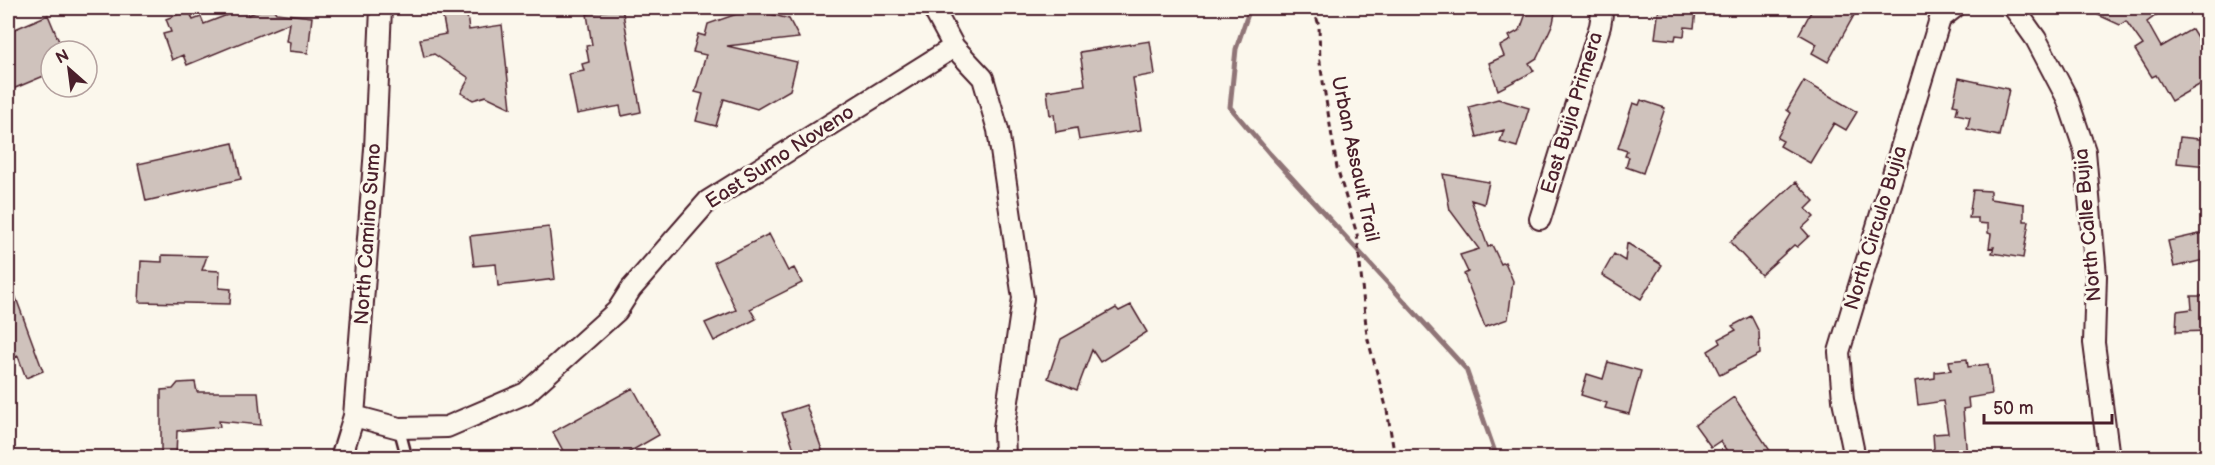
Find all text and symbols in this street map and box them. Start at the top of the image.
street label: East Bujia Primera [1536,29,1608,197]
north arrow [39,39,99,99]
text: N [53,46,72,68]
street label: Urban Assault Trail [1326,74,1384,244]
street label: East Sumo Noveno [701,100,859,214]
street label: North Camino Sumo [350,142,386,326]
street label: North Circulo Bujia [1840,143,1912,313]
street label: North Calle Bujia [2069,147,2107,303]
scale bar [1984,387,2112,425]
text: 50 m [1993,398,2034,419]

